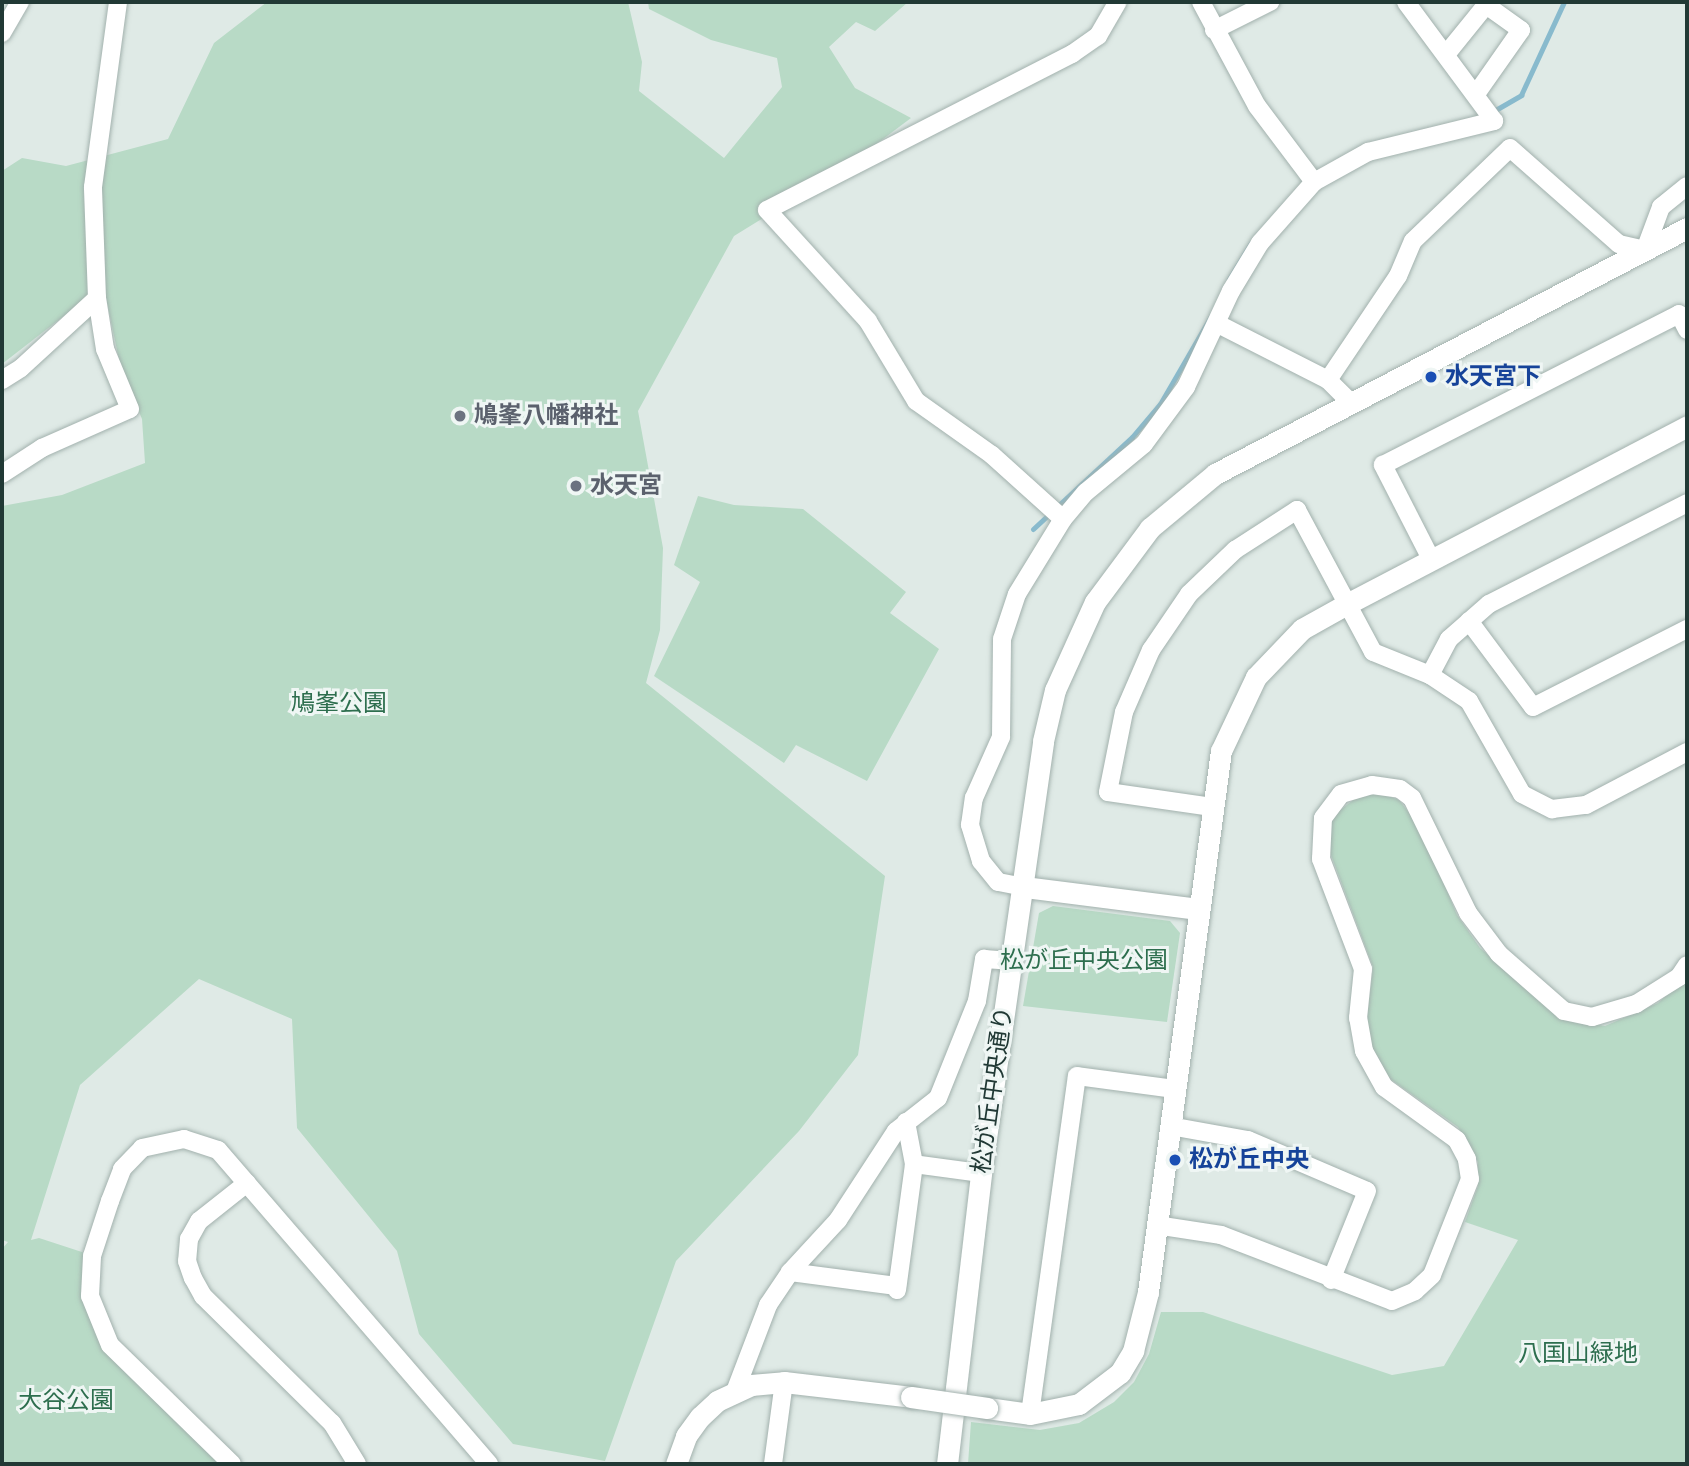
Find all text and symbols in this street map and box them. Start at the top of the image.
place label: 水天宮下 [1445,363,1541,391]
marker: 水天宮下 [1423,369,1439,385]
place label: 鳩峯八幡神社 [474,402,618,430]
marker: 鳩峯八幡神社 [452,408,468,424]
place label: 水天宮 [590,472,662,500]
marker: 水天宮 [568,478,584,494]
park label: 鳩峯公園 [291,690,387,718]
park label: 松が丘中央公園 [1000,947,1168,975]
street label: 松が丘中央通り [967,1005,1019,1175]
place label: 松が丘中央 [1189,1146,1309,1174]
marker: 松が丘中央 [1167,1152,1183,1168]
park label: 八国山緑地 [1518,1340,1638,1368]
park label: 大谷公園 [18,1387,114,1415]

